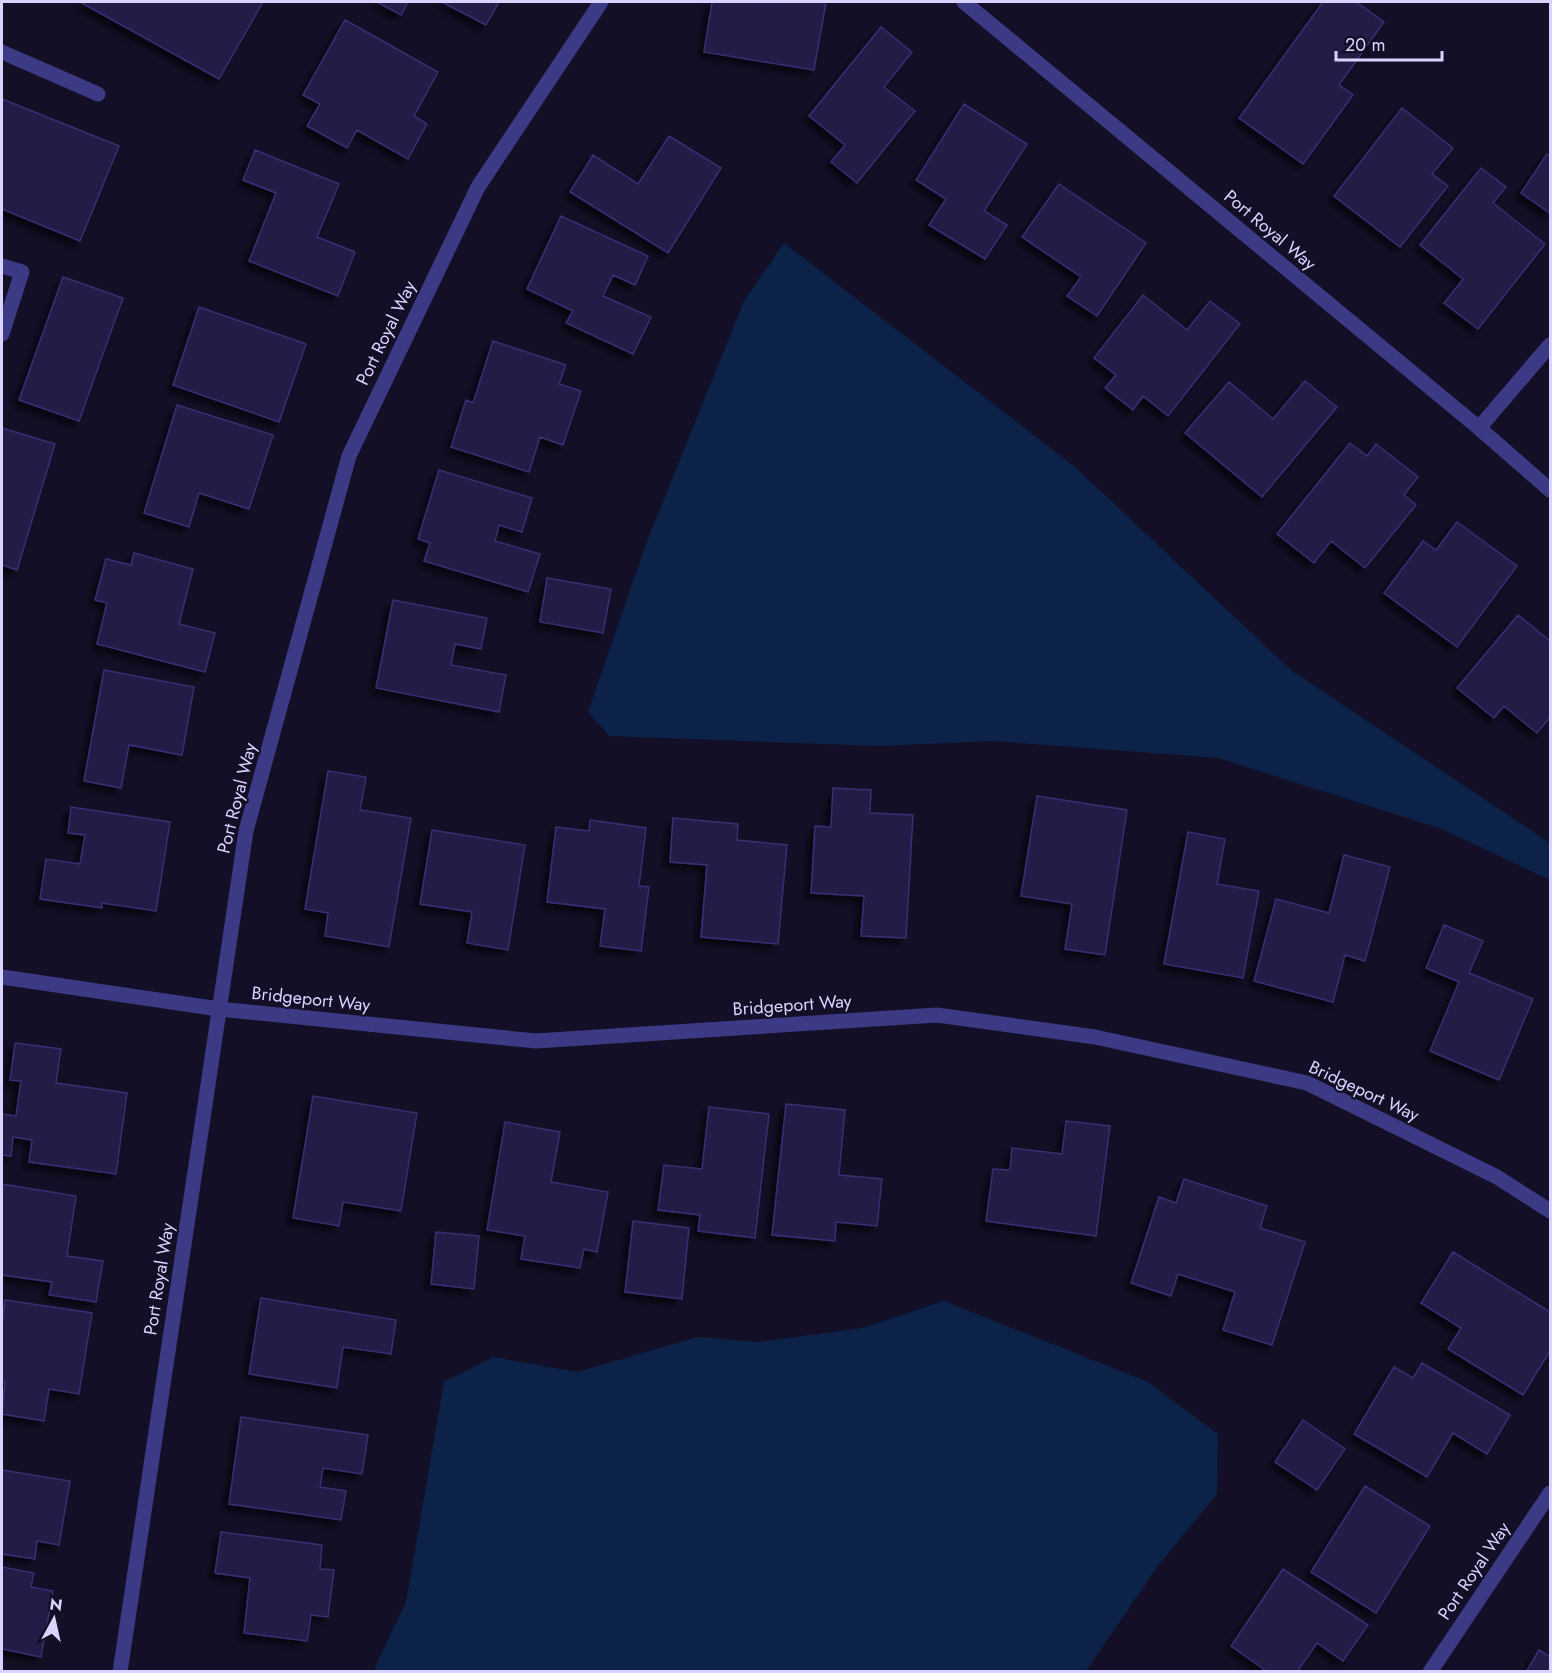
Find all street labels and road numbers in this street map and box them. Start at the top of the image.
street label: Port Royal Way [1218,184,1322,276]
street label: Port Royal Way [349,276,423,390]
street label: Port Royal Way [211,740,263,856]
street label: Bridgeport Way [250,980,372,1018]
street label: Bridgeport Way [732,988,852,1022]
street label: Bridgeport Way [1304,1054,1424,1128]
street label: Port Royal Way [137,1221,181,1337]
street label: Port Royal Way [1432,1517,1517,1625]

